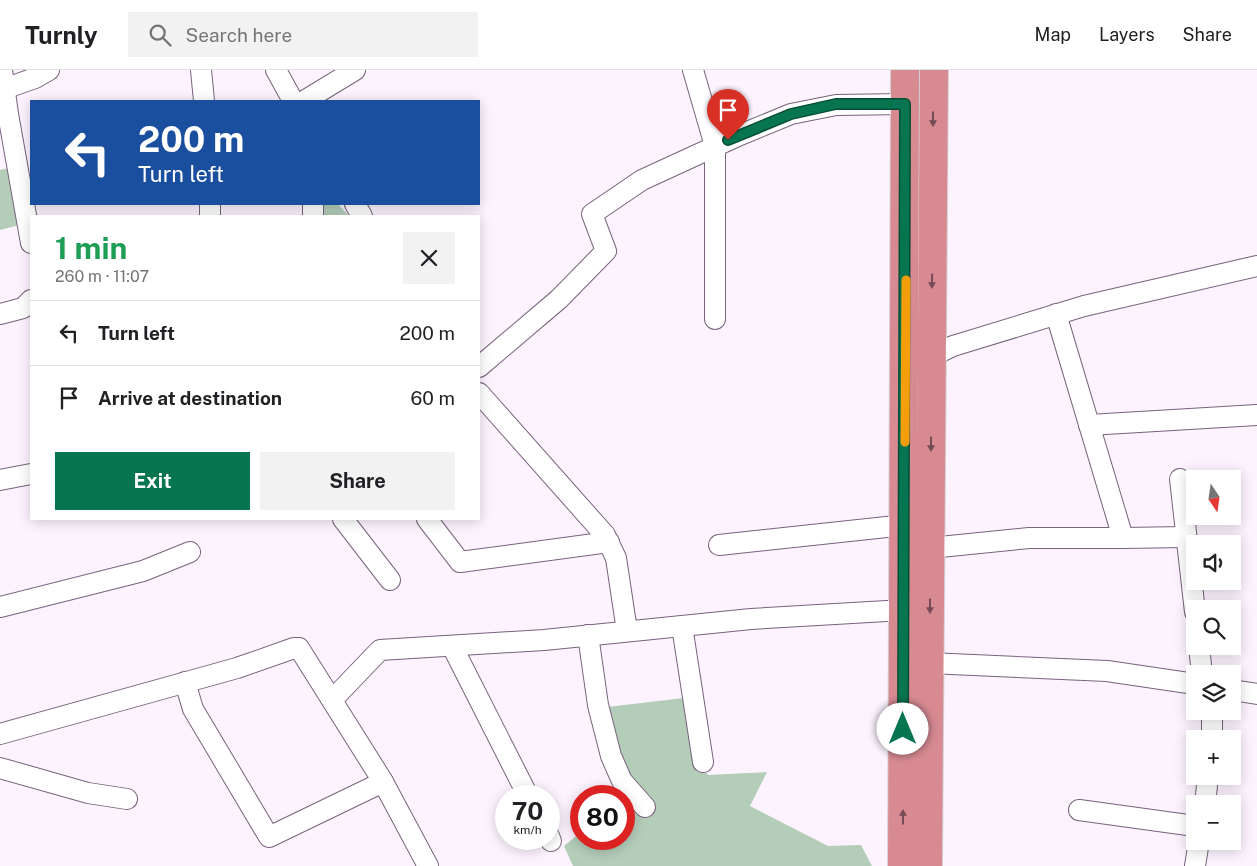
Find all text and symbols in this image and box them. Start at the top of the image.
search box [128,12,478,57]
text: Turnly [25,21,98,49]
icon: search [146,21,174,49]
text: Search here [186,24,292,46]
text: Map [1035,24,1071,45]
text: Layers [1099,24,1155,45]
text: Share [1183,24,1232,45]
pin [707,89,749,140]
icon: arrive [714,96,742,124]
one-way arrow [929,111,937,127]
text: 200 m [138,119,244,160]
icon: left [55,120,120,185]
text: Turn left [138,161,224,187]
text: 1 min [55,230,127,266]
button: close [403,232,455,284]
text: 260 m · 11:07 [55,267,149,286]
one-way arrow [928,273,936,289]
icon: left [55,319,83,347]
text: Turn left [98,322,175,344]
text: 200 m [399,322,455,344]
icon: arrive [55,384,83,412]
text: Arrive at destination [98,387,282,409]
text: 60 m [411,387,455,409]
one-way arrow [927,436,935,452]
button: Exit [55,452,250,510]
button: Share [260,452,455,510]
north arrow [1186,470,1241,525]
map controls [1186,470,1241,850]
button: sound [1186,535,1241,590]
one-way arrow [926,598,934,614]
button: search [1186,600,1241,655]
button: layers [1186,665,1241,720]
position arrow [876,702,928,754]
button: + [1186,730,1241,785]
speed limit sign: 80 [570,785,635,850]
button: − [1186,795,1241,850]
text: 70 [512,796,543,826]
one-way arrow [899,809,907,825]
text: km/h [513,823,542,837]

